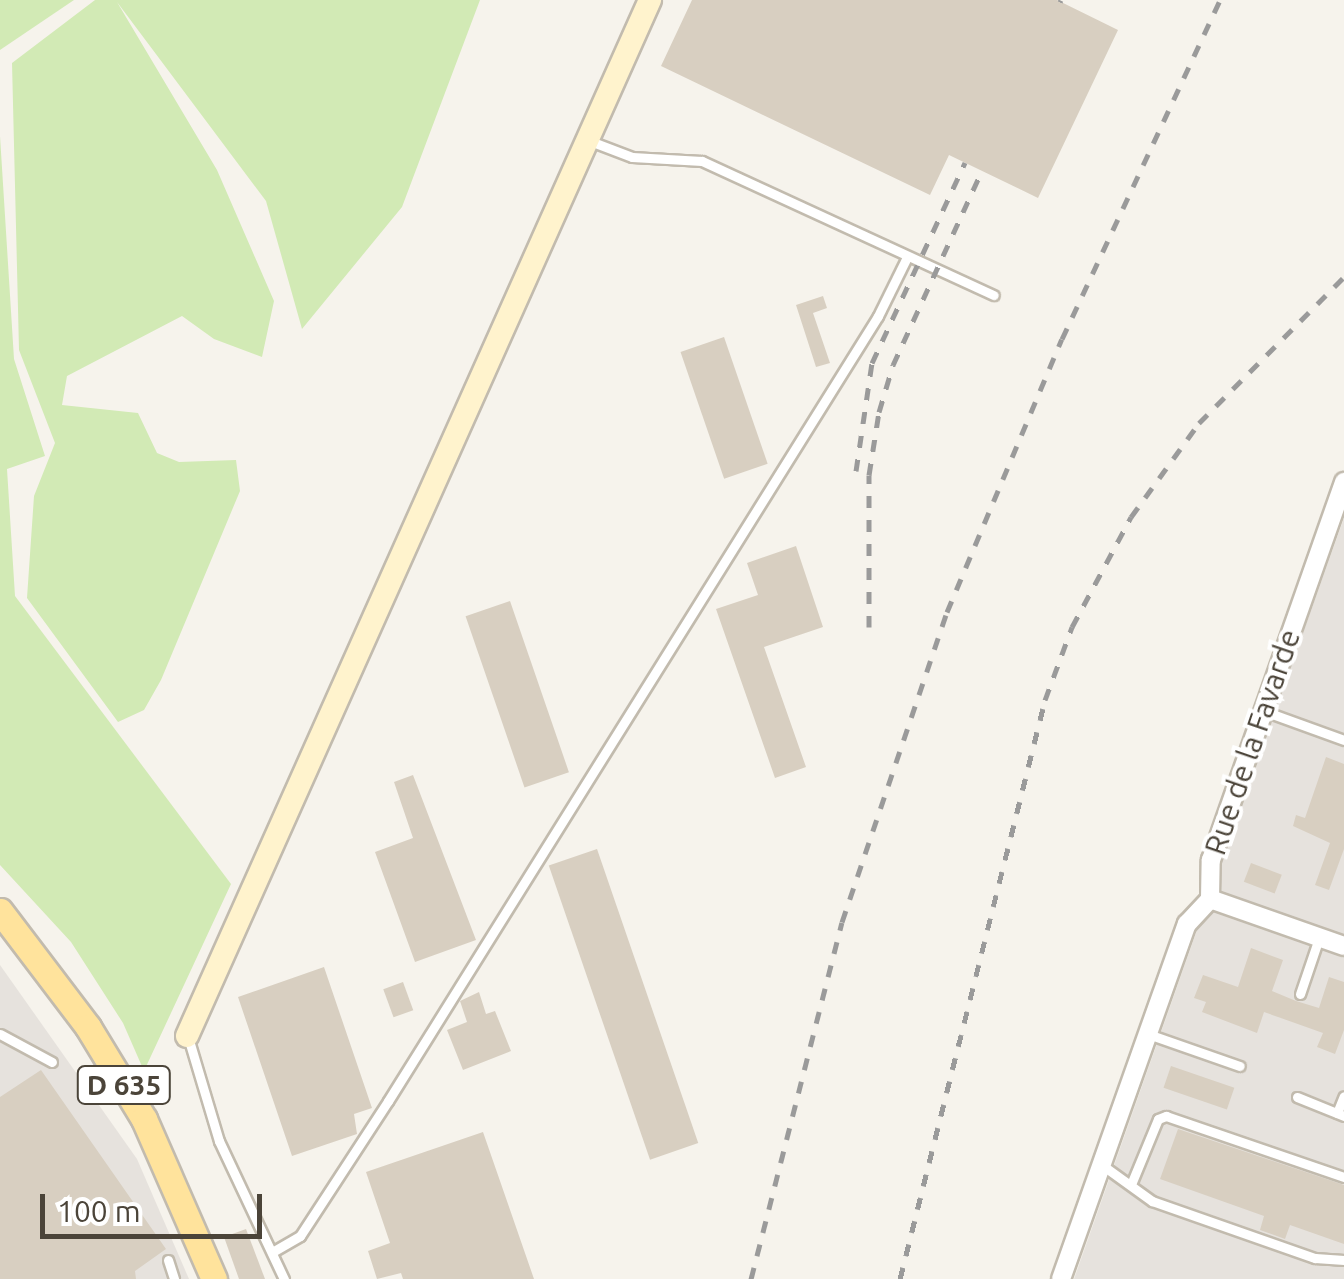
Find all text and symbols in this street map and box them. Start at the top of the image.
street label: Rue de la Favarde [1197,625,1307,859]
road number: D 635 [76,1062,172,1108]
scale bar [45,1174,268,1236]
text: 100 m [57,1194,141,1228]

